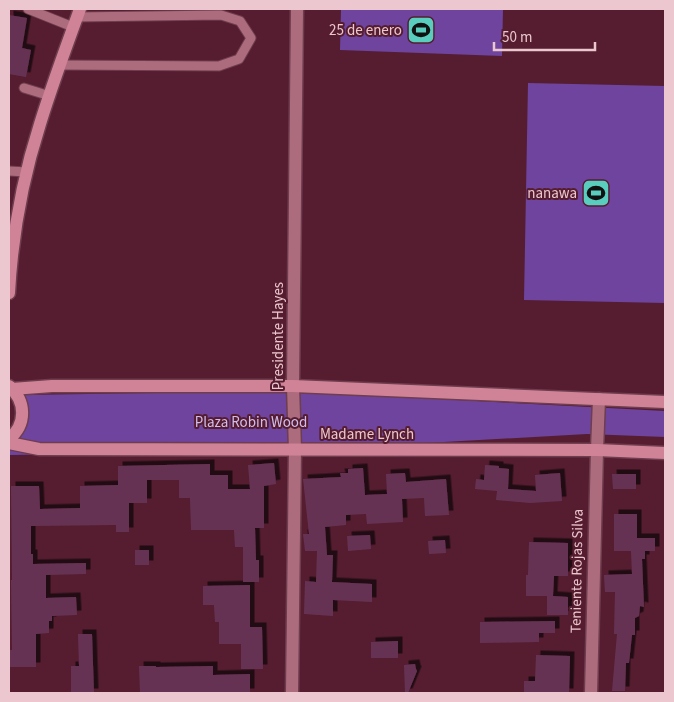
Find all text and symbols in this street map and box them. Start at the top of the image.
sports icon: 25 de enero [406,15,436,45]
place label: 25 de enero [329,20,402,41]
scale bar [494,20,595,52]
text: 50 m [502,27,532,48]
sports icon: nanawa [581,178,611,208]
place label: nanawa [527,183,577,204]
street label: Presidente Hayes [268,282,289,390]
park label: Plaza Robin Wood [195,412,307,433]
street label: Madame Lynch [320,424,414,445]
street label: Teniente Rojas Silva [565,509,589,633]

